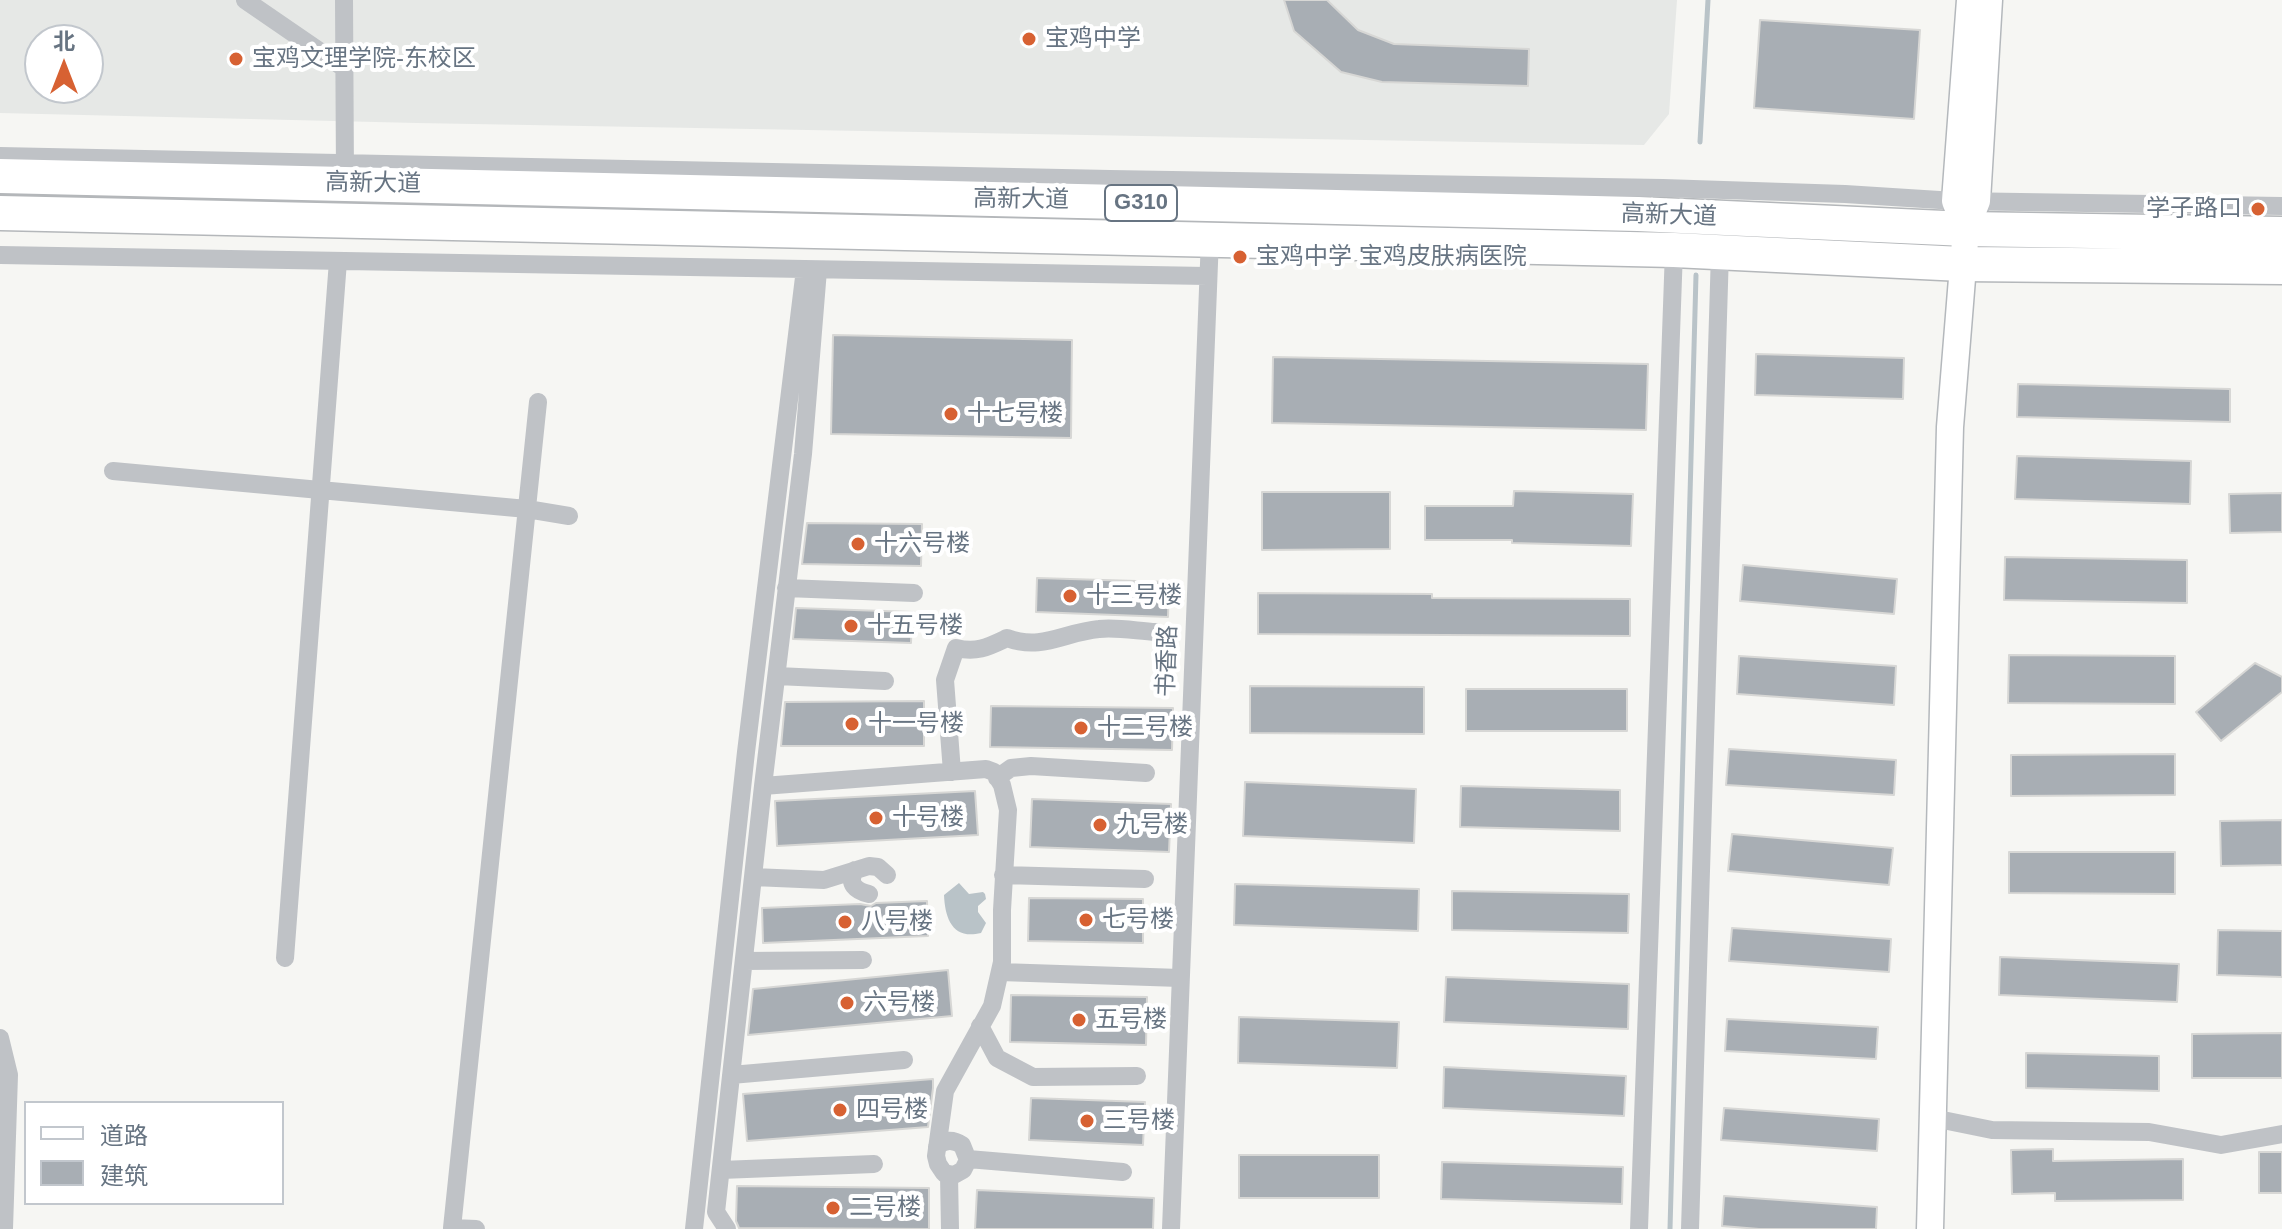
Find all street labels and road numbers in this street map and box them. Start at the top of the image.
street label: 高新大道 [325,169,421,199]
street label: 高新大道 [973,185,1069,215]
road number: G310 [1105,185,1177,221]
street label: 高新大道 [1621,200,1717,232]
street label: 书香路 [1152,625,1184,697]

